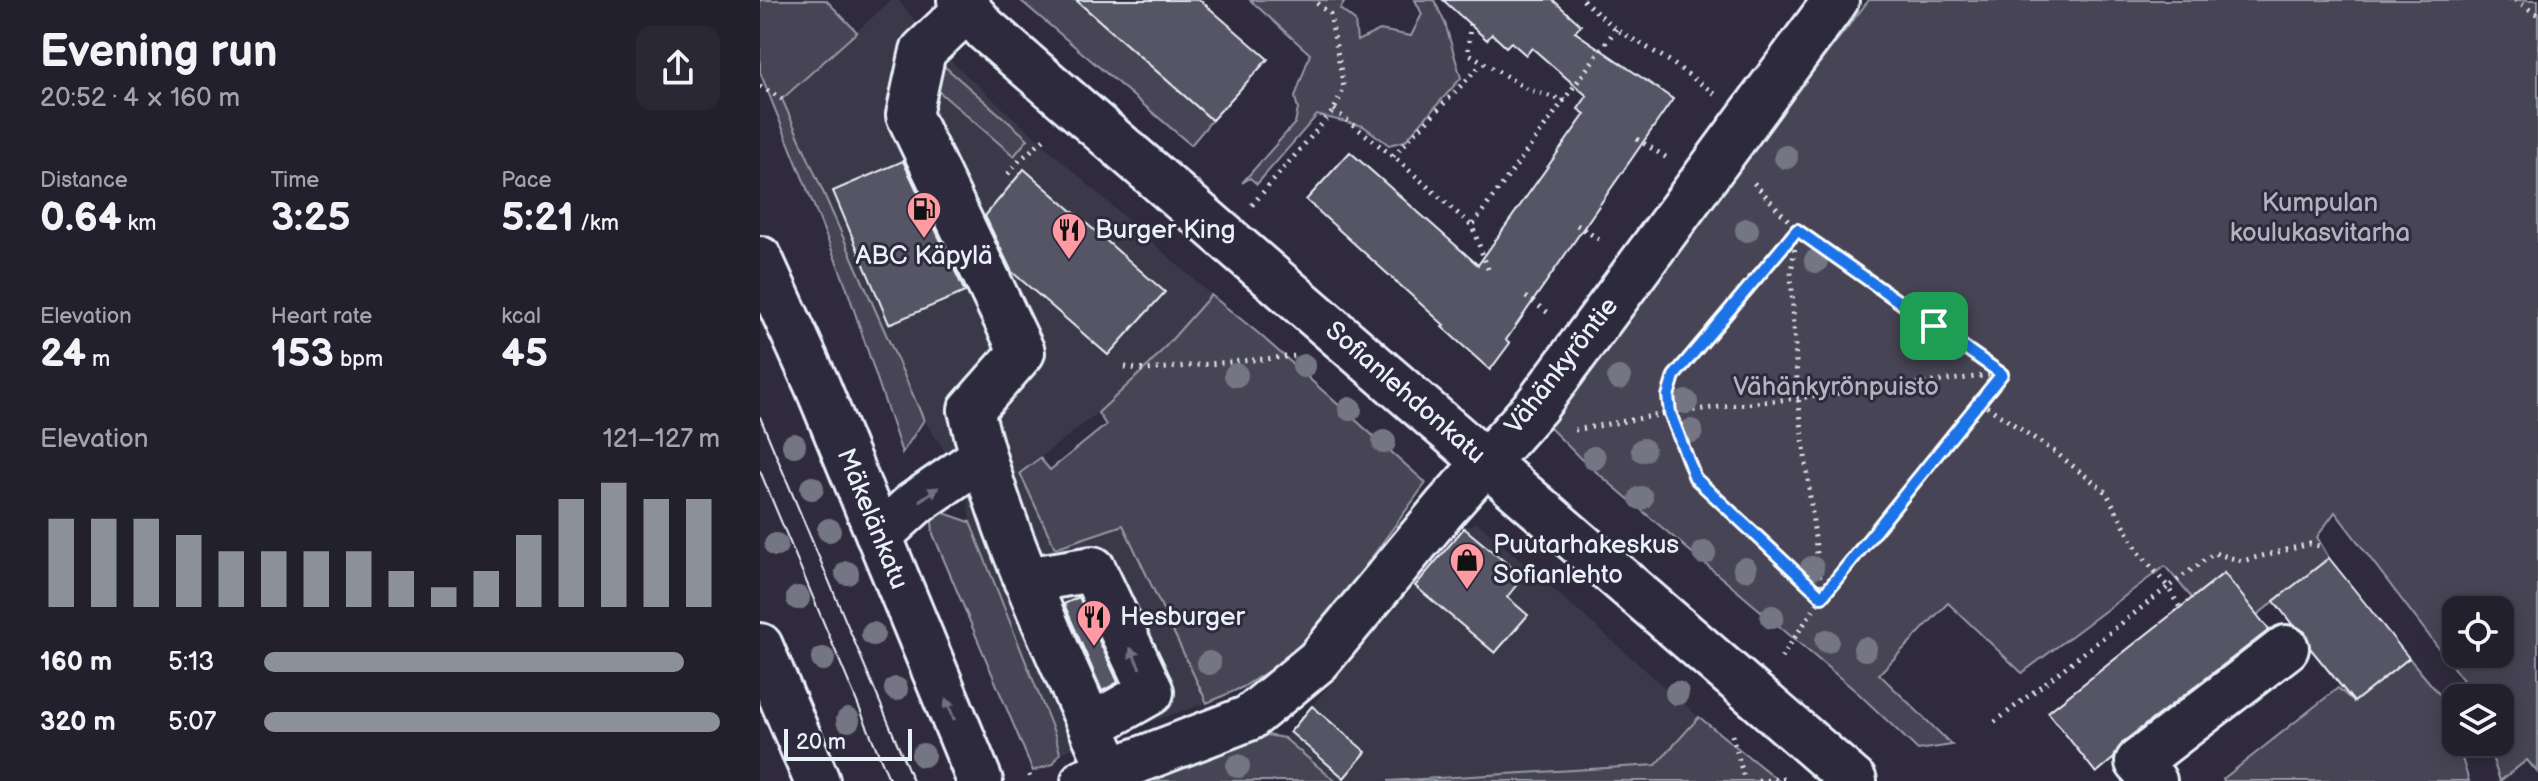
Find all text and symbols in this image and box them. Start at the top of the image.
text: Evening run [40,26,277,79]
button: share [636,26,720,110]
text: 20:52 · 4 × 160 m [40,83,240,114]
text: Distance [40,167,128,194]
text: Time [271,167,319,194]
text: Pace [501,167,552,194]
park label: Kumpulan koulukasvitarha [2230,188,2410,249]
fuel station icon: ABC Käpylä [905,190,943,240]
text: 0.64 [40,194,122,242]
text: 3:25 [271,194,351,242]
text: 5:21 [501,194,574,242]
text: km [122,210,156,237]
text: /km [574,210,619,237]
restaurant icon: Burger King [1050,211,1088,261]
place label: Burger King [1095,215,1236,246]
place label: ABC Käpylä [855,241,993,272]
street label: Vähänkyröntie [1499,291,1625,441]
pin [1900,292,1968,360]
text: Elevation [40,303,132,330]
text: Heart rate [271,303,372,330]
text: kcal [501,303,541,330]
icon: arrive [1912,304,1956,348]
street label: Sofianlehdonkatu [1319,315,1491,471]
text: 24 [40,330,86,378]
text: 153 [271,330,334,378]
text: 45 [501,330,548,378]
text: m [86,346,110,373]
text: bpm [334,346,383,373]
park label: Vähänkyrönpuisto [1733,372,1939,403]
text: Elevation [40,424,148,455]
text: 121–127 m [603,424,720,455]
street label: Mäkelänkatu [830,444,914,594]
one-way arrow [918,487,939,502]
place label: Puutarhakeskus Sofianlehto [1493,530,1679,591]
shop icon: Puutarhakeskus Sofianlehto [1448,541,1486,591]
map controls [2442,596,2514,756]
button: locate [2442,596,2514,668]
restaurant icon: Hesburger [1075,598,1113,648]
place label: Hesburger [1120,602,1245,633]
text: 160 m [40,647,112,678]
text: 5:13 [168,647,214,678]
one-way arrow [1128,647,1142,670]
button: layers [2442,684,2514,756]
one-way arrow [943,697,956,721]
text: 320 m [40,707,116,738]
text: 5:07 [168,707,216,738]
scale bar [784,725,912,761]
text: 20 m [796,729,846,756]

